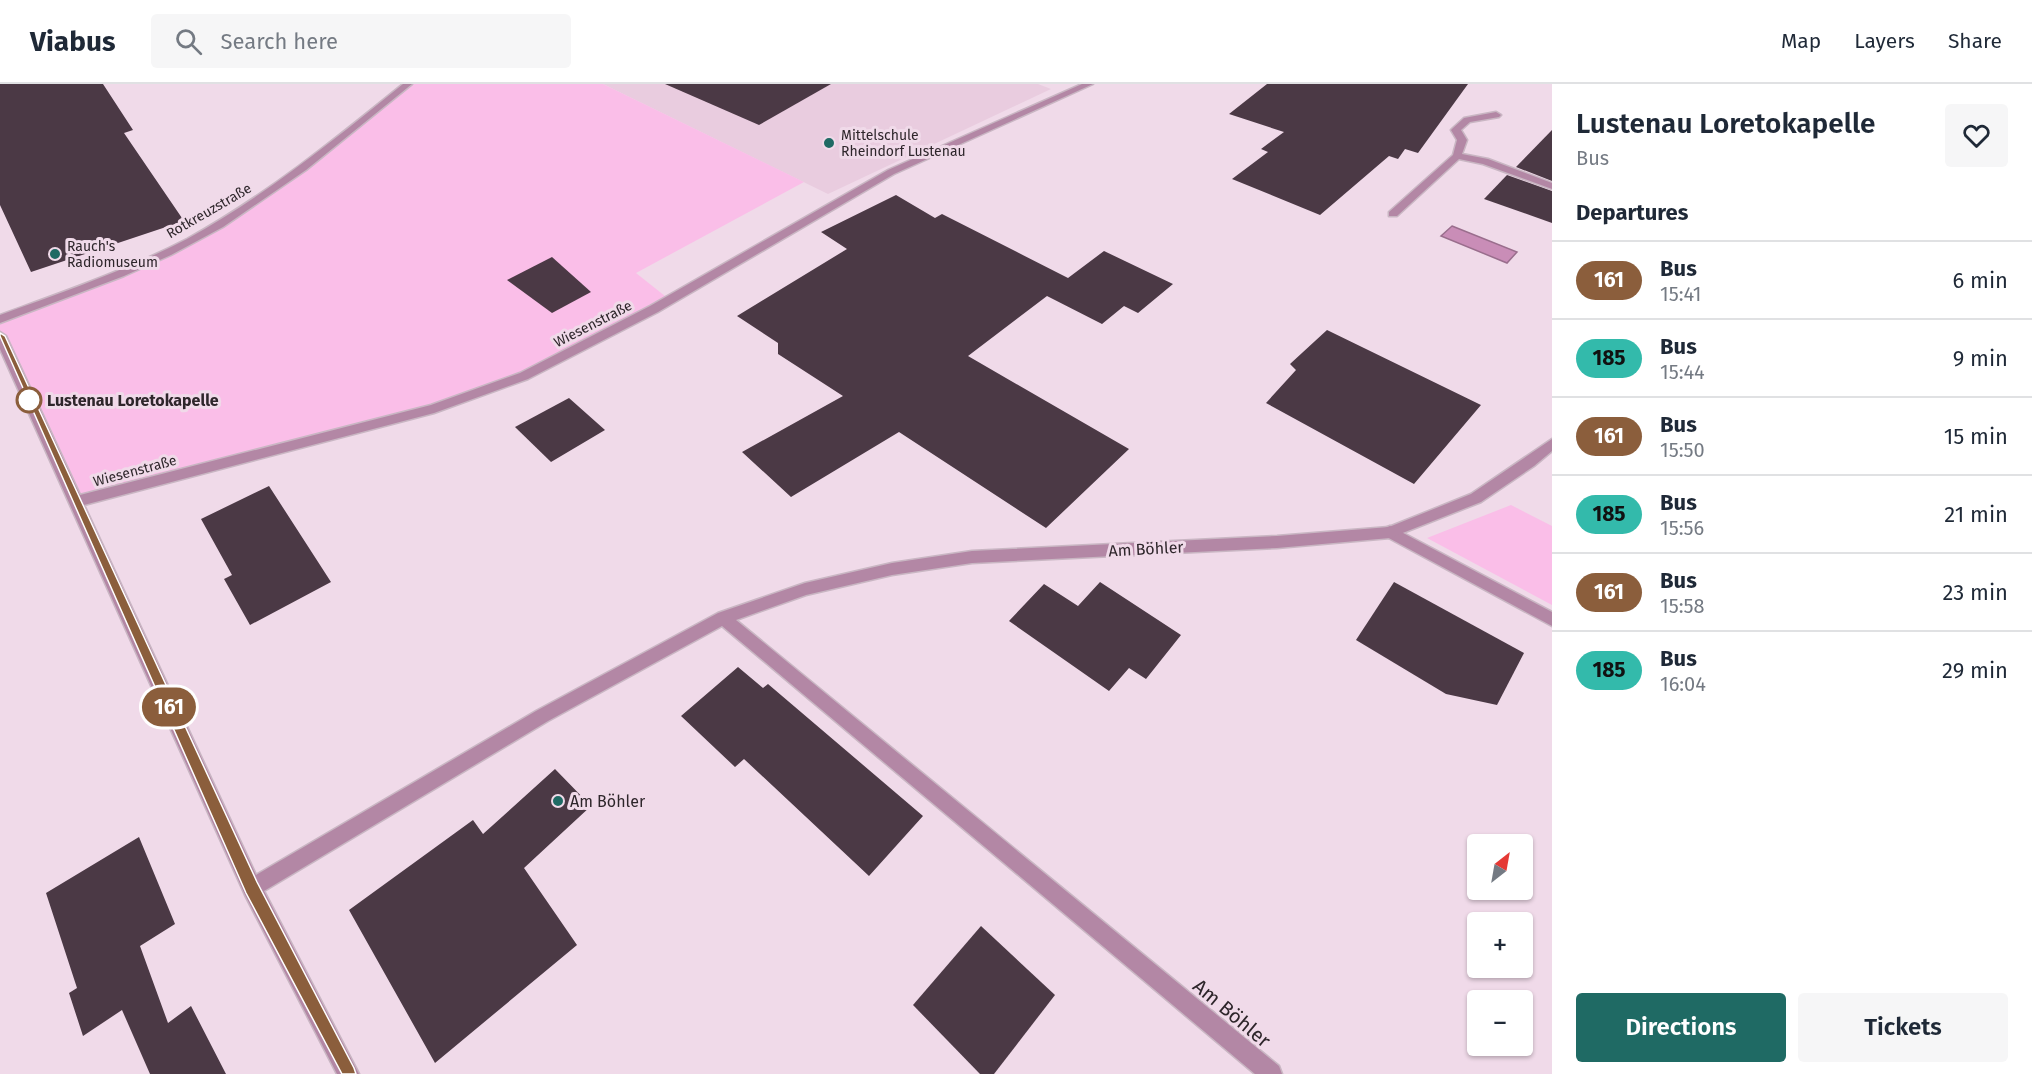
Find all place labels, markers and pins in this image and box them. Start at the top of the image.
place label: Mittelschule Rheindorf Lustenau [841,127,966,160]
marker: Mittelschule Rheindorf Lustenau [822,136,836,150]
place label: Rauch's Radiomuseum [67,238,158,271]
marker: Rauch's Radiomuseum [48,247,62,261]
marker: Lustenau Loretokapelle [16,387,42,413]
place label: Lustenau Loretokapelle [47,391,219,410]
place label: Am Böhler [570,792,646,811]
marker: Am Böhler [551,794,565,808]

